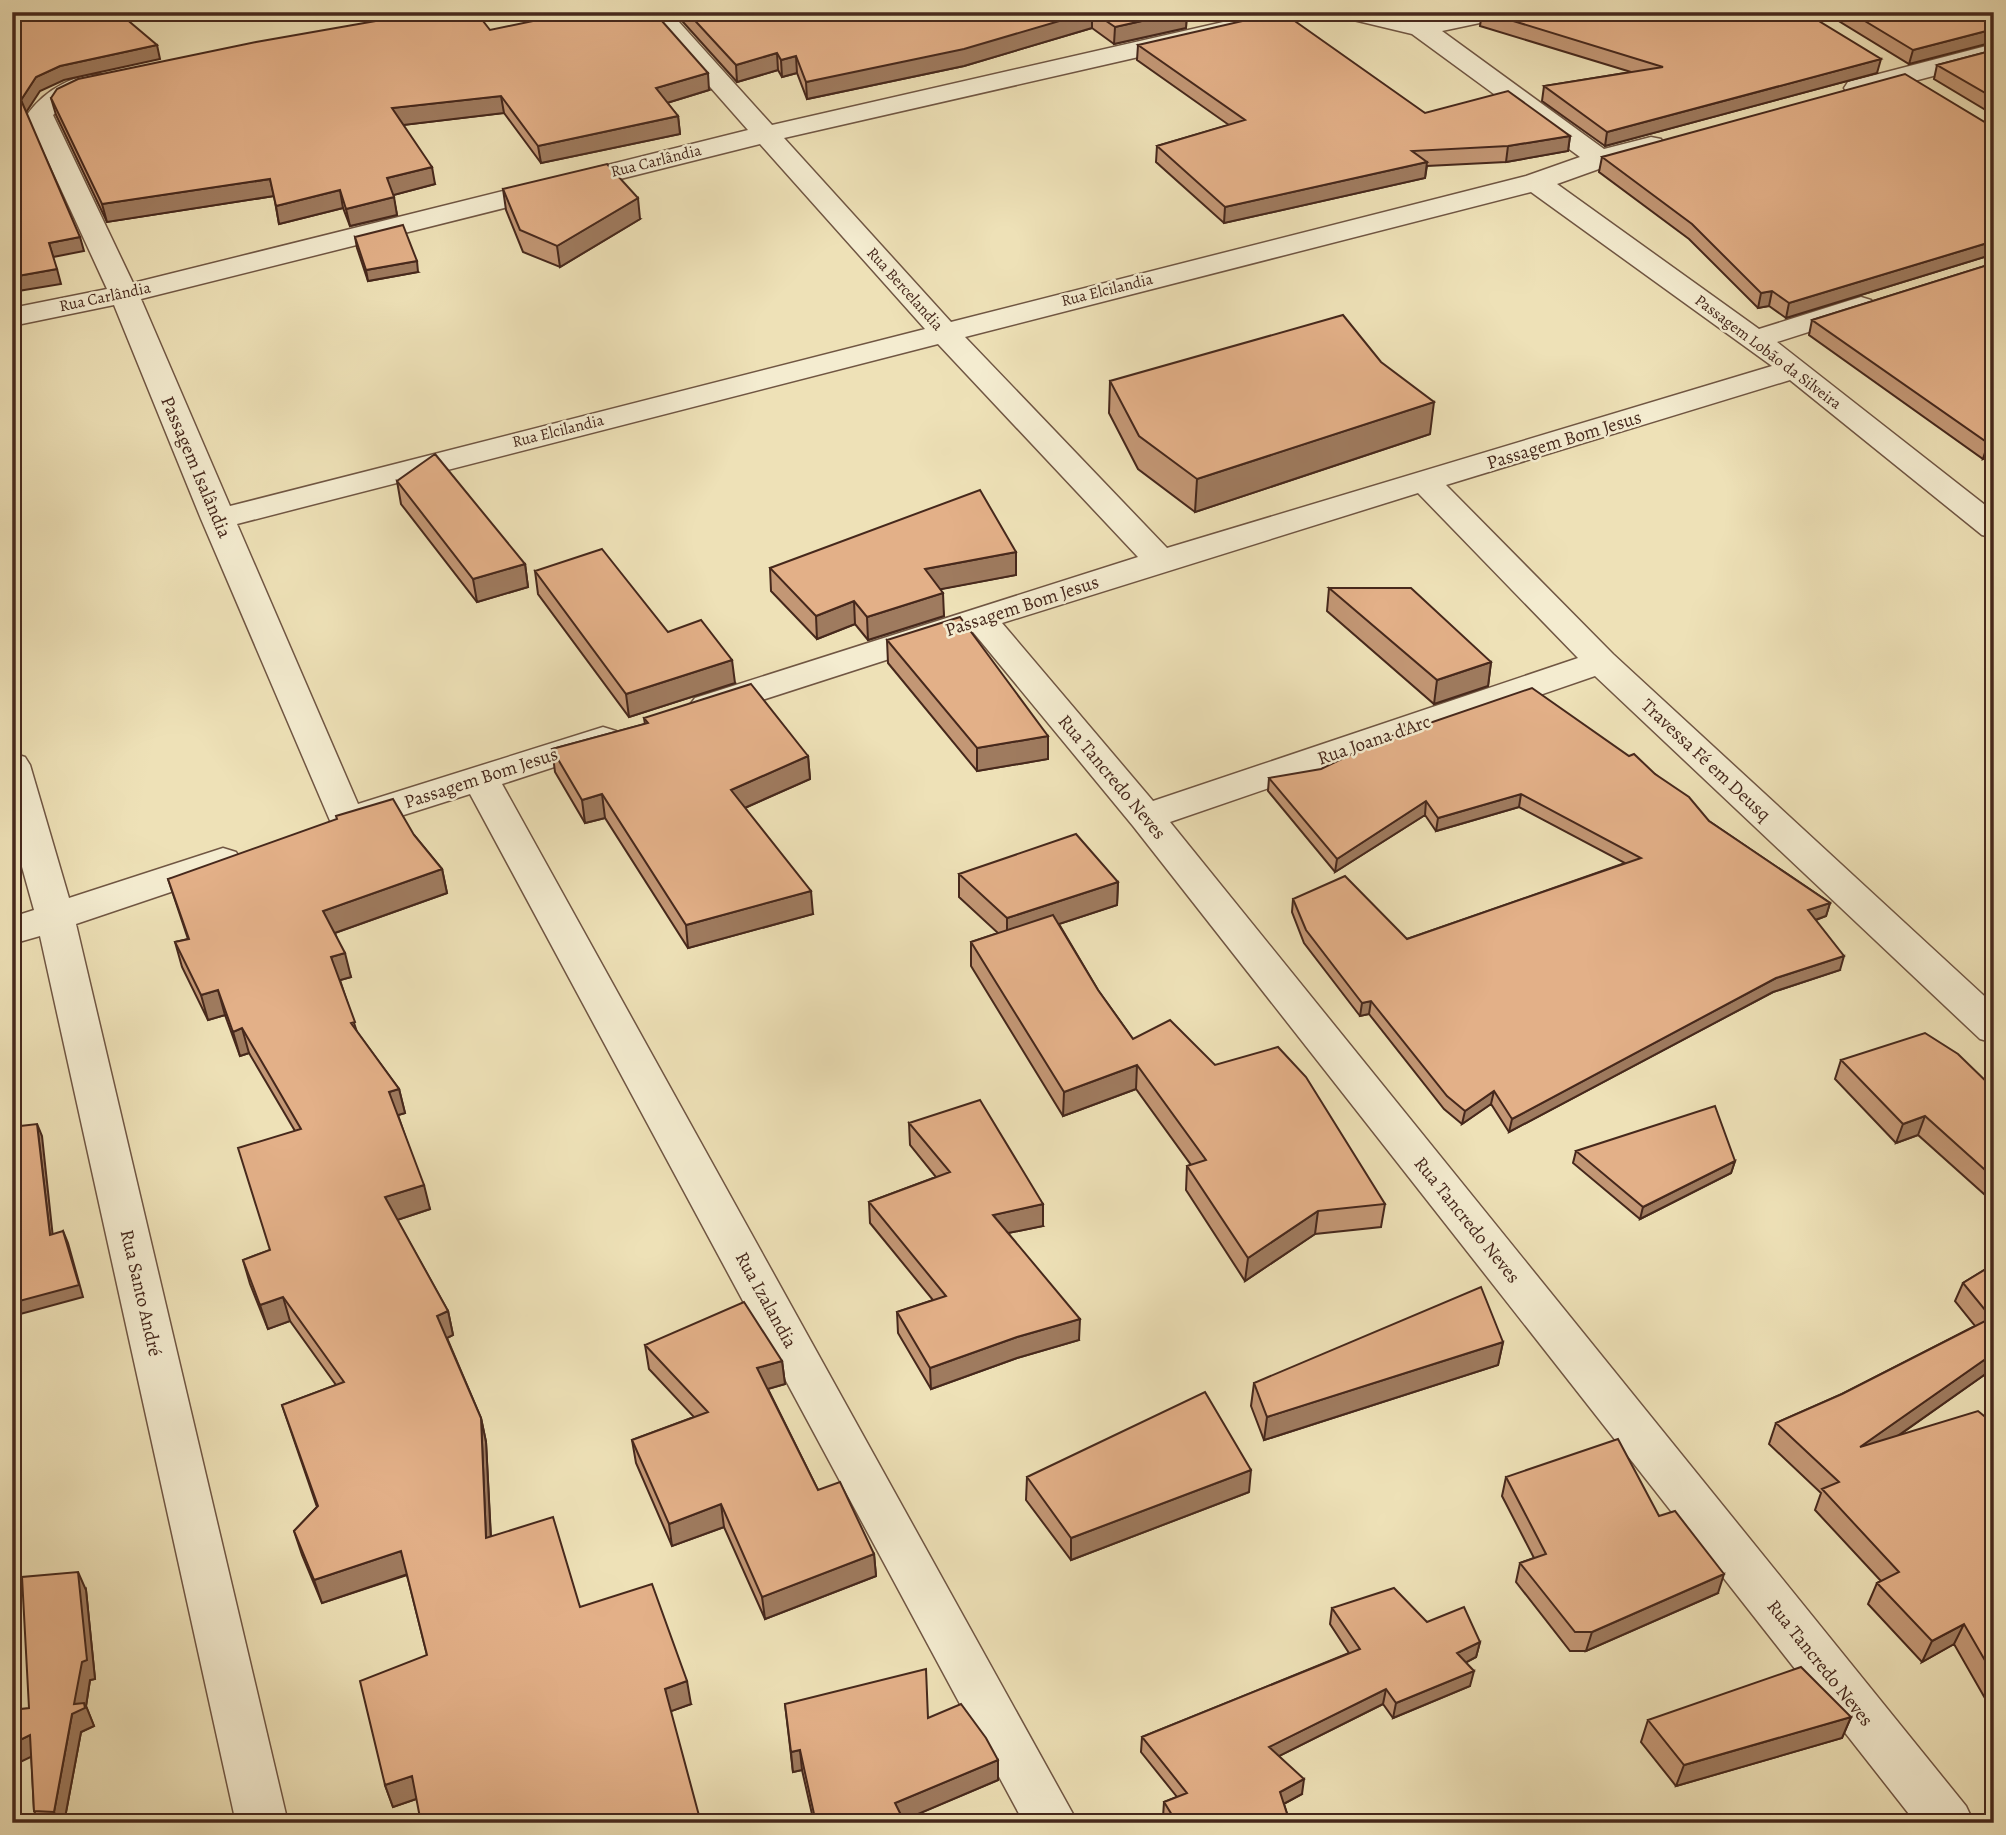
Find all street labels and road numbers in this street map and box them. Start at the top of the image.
street label: Rua Carlândia [608,139,704,183]
street label: Rua Bercelandia [862,242,949,336]
street label: Rua Elcilandia [1059,268,1156,312]
street label: Rua Carlândia [57,276,153,317]
street label: Passagem Lobão da Silveira [1690,289,1846,415]
street label: Passagem Isalândia [154,392,238,542]
street label: Passagem Bom Jesus [1484,404,1644,476]
street label: Rua Elcilandia [510,409,607,453]
street label: Passagem Bom Jesus [942,569,1102,643]
street label: Travessa Fé em Deusq [1635,693,1777,827]
street label: Rua Joana d'Arc [1314,708,1434,772]
street label: Rua Tancredo Neves [1052,709,1172,845]
street label: Passagem Bom Jesus [401,741,561,815]
street label: Rua Tancredo Neves [1408,1151,1526,1289]
street label: Rua Santo André [114,1227,168,1359]
street label: Rua Izalandia [729,1247,803,1353]
street label: Rua Tancredo Neves [1761,1594,1879,1732]

